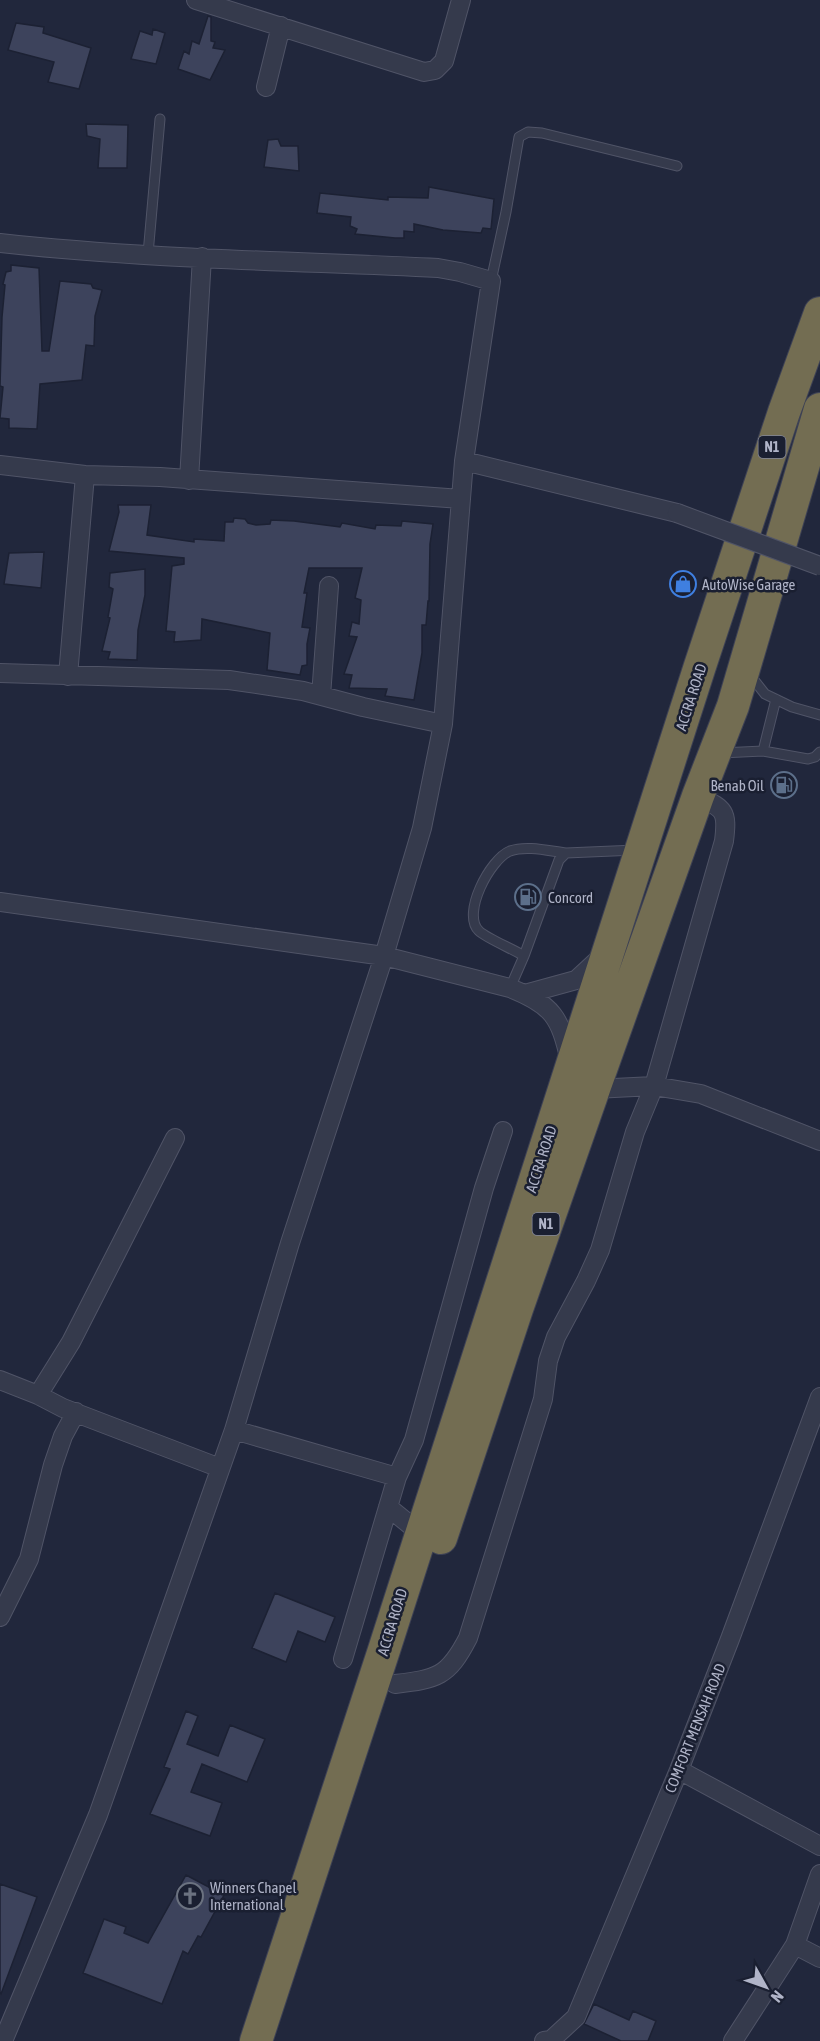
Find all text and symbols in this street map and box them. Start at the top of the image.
road number: N1 [758,436,786,458]
shop icon: AutoWise Garage [668,569,698,599]
place label: AutoWise Garage [702,576,795,593]
street label: ACCRA ROAD [672,661,710,733]
fuel station icon: Benab Oil [769,770,799,800]
place label: Benab Oil [710,777,764,794]
fuel station icon: Concord [513,882,543,912]
place label: Concord [548,889,593,906]
street label: ACCRA ROAD [522,1123,560,1195]
road number: N1 [532,1213,560,1235]
street label: ACCRA ROAD [374,1586,410,1658]
street label: COMFORT MENSAH ROAD [661,1661,729,1795]
place label: Winners Chapel International [210,1879,296,1913]
church icon: Winners Chapel International [175,1881,205,1911]
north arrow [736,1957,796,2017]
text: N [768,1987,787,2006]

